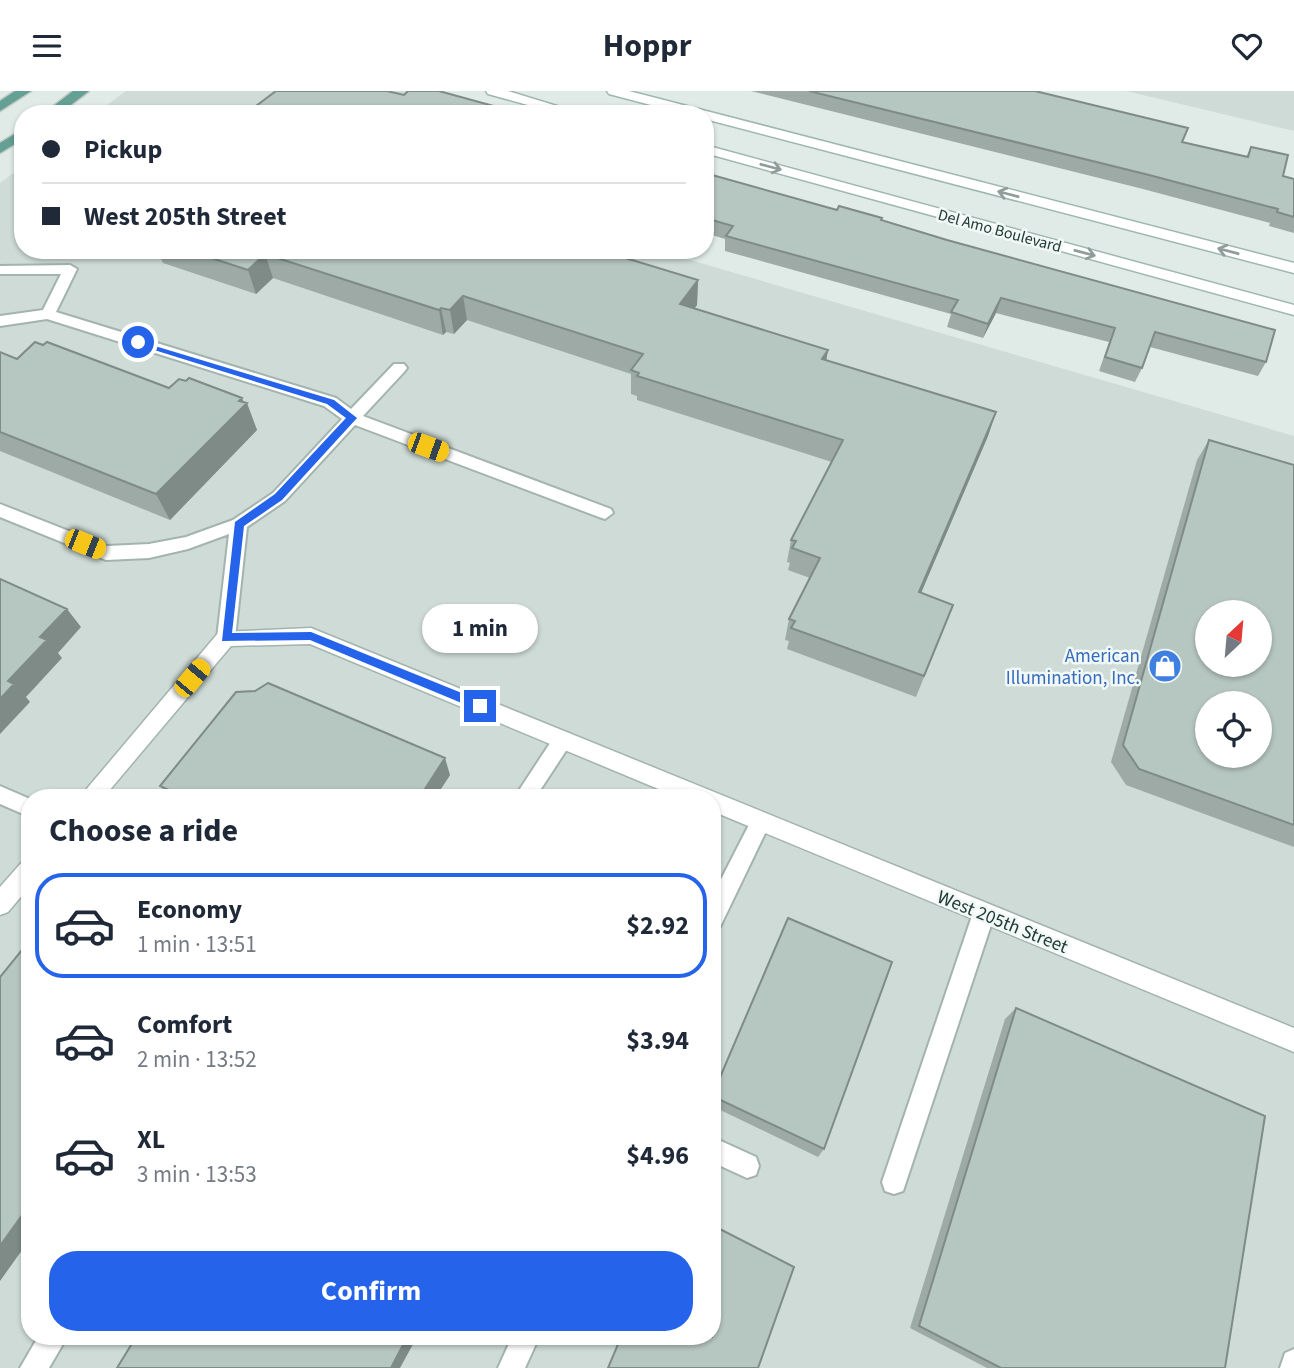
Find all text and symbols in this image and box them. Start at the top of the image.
text: Hoppr [603,23,691,69]
icon: menu [28,27,66,65]
icon: heart [1228,27,1266,65]
text: Pickup [84,131,162,168]
one-way arrow [759,161,782,174]
one-way arrow [997,187,1020,200]
text: West 205th Street [84,198,286,235]
street label: Del Amo Boulevard [935,204,1064,258]
one-way arrow [1217,244,1240,257]
one-way arrow [1073,247,1096,260]
route start [122,326,154,358]
car [405,430,452,464]
car [62,526,109,562]
north arrow [1195,600,1272,677]
map controls [1195,600,1272,768]
callout: 1 min [422,605,538,653]
text: 1 min [452,612,508,645]
place label: American Illumination, Inc. [1006,643,1140,692]
shop icon: American Illumination, Inc. [1146,647,1184,685]
car [171,655,214,701]
route end [464,690,496,722]
button: locate [1195,691,1272,768]
text: Choose a ride [49,808,238,854]
street label: West 205th Street [933,884,1072,961]
text: Economy [137,891,242,928]
icon: car [53,894,116,957]
text: $2.92 [626,907,689,944]
text: 1 min · 13:51 [137,928,257,961]
text: Comfort [137,1006,232,1043]
icon: car [53,1009,116,1072]
text: $3.94 [626,1022,689,1059]
text: 2 min · 13:52 [137,1043,257,1076]
text: XL [137,1121,165,1158]
icon: car [53,1124,116,1187]
text: $4.96 [626,1137,689,1174]
text: 3 min · 13:53 [137,1158,257,1191]
button: Confirm [49,1251,693,1331]

